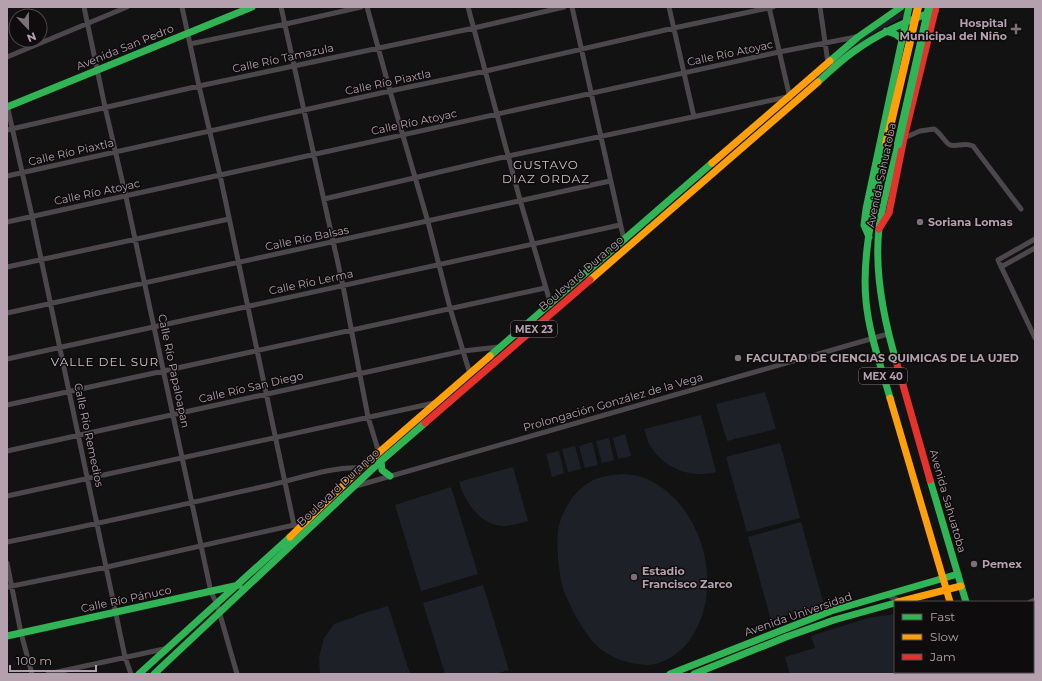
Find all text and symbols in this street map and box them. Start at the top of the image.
north arrow [8,8,48,48]
place label: Hospital Municipal del Niño [900,16,1007,43]
street label: Avenida San Pedro [74,21,176,73]
marker: Hospital Municipal del Niño [1010,23,1022,35]
text: N [25,29,38,45]
street label: Calle Río Atoyac [686,37,774,69]
street label: Calle Río Tamazula [231,40,335,76]
street label: Calle Río Piaxtla [344,66,432,98]
street label: Calle Río Atoyac [370,106,458,138]
street label: Avenida Sahuatoba [863,121,899,229]
street label: Calle Río Piaxtla [27,135,115,169]
district label: GUSTAVO DIAZ ORDAZ [502,157,590,186]
street label: Calle Río Atoyac [53,176,141,208]
place label: Soriana Lomas [928,215,1013,229]
marker: Soriana Lomas [915,217,925,227]
street label: Calle Río Balsas [264,222,351,254]
street label: Boulevard Durango [536,232,626,314]
street label: Calle Río Lerma [268,266,354,298]
street label: Calle Río Papaloapan [155,313,193,429]
road number: MEX 23 [511,321,557,337]
place label: FACULTAD DE CIENCIAS QUIMICAS DE LA UJED [746,351,1019,365]
marker: FACULTAD DE CIENCIAS QUIMICAS DE LA UJED [733,353,743,363]
district label: VALLE DEL SUR [51,354,159,369]
street label: Calle Río San Diego [197,368,305,406]
road number: MEX 40 [859,368,907,384]
street label: Prolongación González de la Vega [521,370,705,434]
street label: Calle Río Remedios [71,382,107,489]
street label: Boulevard Durango [294,445,382,529]
street label: Avenida Sahuatoba [927,448,969,554]
place label: Pemex [982,557,1022,571]
marker: Pemex [969,559,979,569]
place label: Estadio Francisco Zarco [642,564,733,591]
marker: Estadio Francisco Zarco [629,572,639,582]
street label: Calle Río Pánuco [79,583,173,615]
street label: Avenida Universidad [742,589,854,639]
legend [894,601,1034,673]
text: Fast [930,609,955,624]
text: Slow [930,629,959,644]
scale bar [10,647,96,673]
text: Jam [929,649,956,664]
text: 100 m [16,653,52,668]

